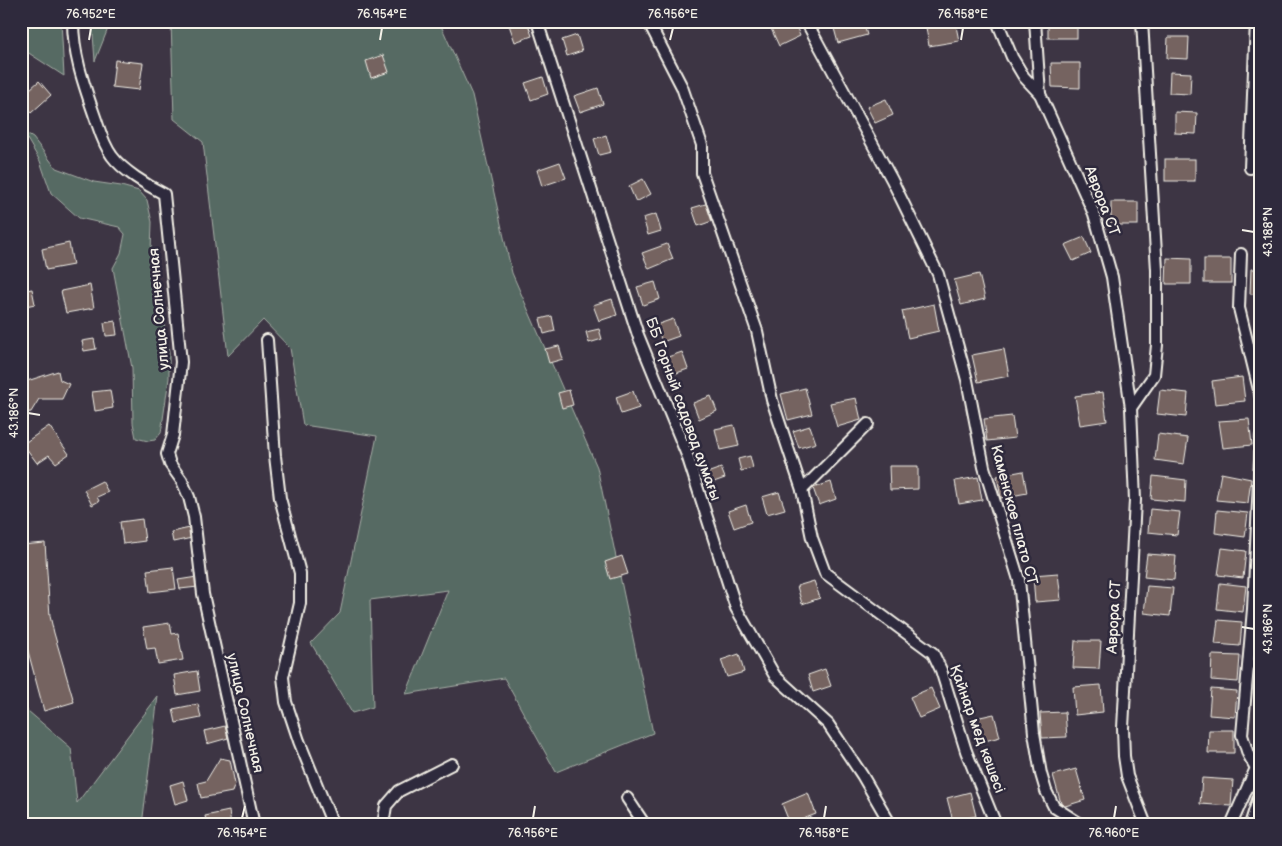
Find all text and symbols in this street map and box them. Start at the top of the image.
text: 76.952°E [66,7,116,22]
text: 76.954°E [357,7,407,22]
text: 76.956°E [648,7,698,22]
text: 76.958°E [938,7,988,22]
street label: Аврора СТ [1080,162,1124,239]
text: 43.188°N [1261,207,1276,257]
street label: улица Солнечная [144,247,174,371]
street label: ББ Горный садовод аумағы [641,315,725,503]
text: 43.186°N [7,388,22,438]
street label: Каменское плато СТ [986,443,1042,587]
street label: Аврора СТ [1103,580,1125,655]
text: 43.186°N [1261,604,1276,654]
street label: улица Солнечная [222,651,268,775]
street label: Қайнар мед көшесі [945,662,1009,796]
text: 76.954°E [217,826,267,841]
text: 76.956°E [508,826,558,841]
text: 76.958°E [799,826,849,841]
text: 76.960°E [1089,826,1139,841]

